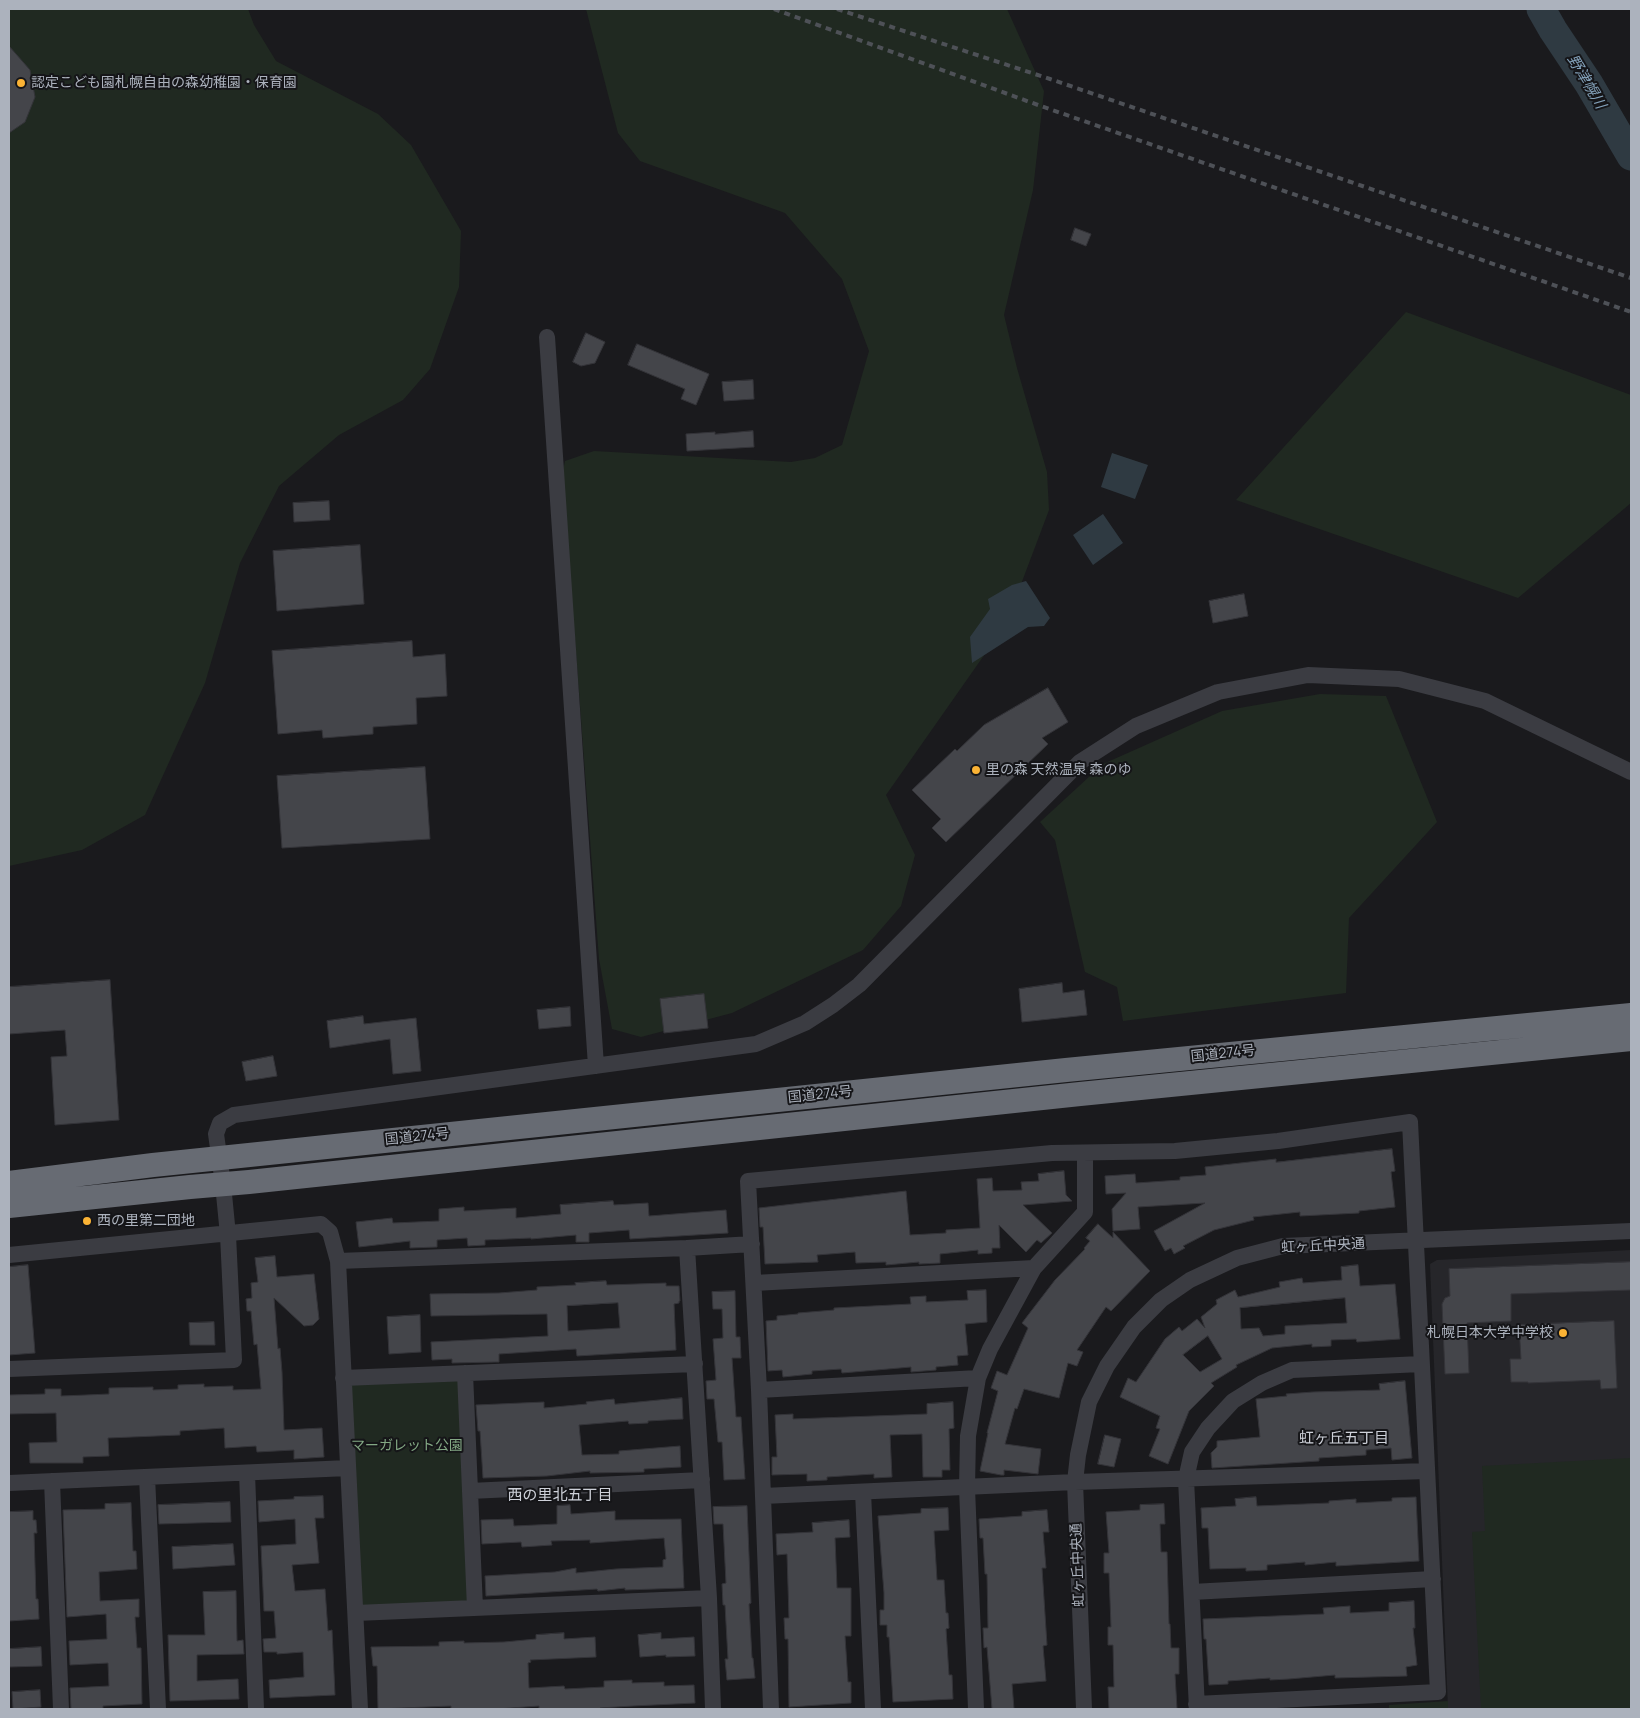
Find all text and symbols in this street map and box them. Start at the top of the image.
water label: 野津幌川 [1563,52,1609,112]
place label: 認定こども園札幌自由の森幼稚園・保育園 [31,75,297,91]
marker: 認定こども園札幌自由の森幼稚園・保育園 [15,77,27,89]
place label: 里の森 天然温泉 森のゆ [986,762,1132,778]
marker: 里の森 天然温泉 森のゆ [970,764,982,776]
street label: 国道274号 [1190,1042,1256,1066]
street label: 国道274号 [787,1083,853,1107]
street label: 国道274号 [384,1125,450,1149]
place label: 西の里第二団地 [97,1213,195,1229]
marker: 西の里第二団地 [81,1215,93,1227]
street label: 虹ヶ丘中央通 [1281,1235,1365,1257]
place label: 札幌日本大学中学校 [1427,1325,1553,1341]
marker: 札幌日本大学中学校 [1557,1327,1569,1339]
district label: 虹ヶ丘五丁目 [1299,1430,1389,1448]
park label: マーガレット公園 [351,1438,463,1454]
district label: 西の里北五丁目 [508,1487,612,1505]
street label: 虹ヶ丘中央通 [1068,1523,1088,1607]

